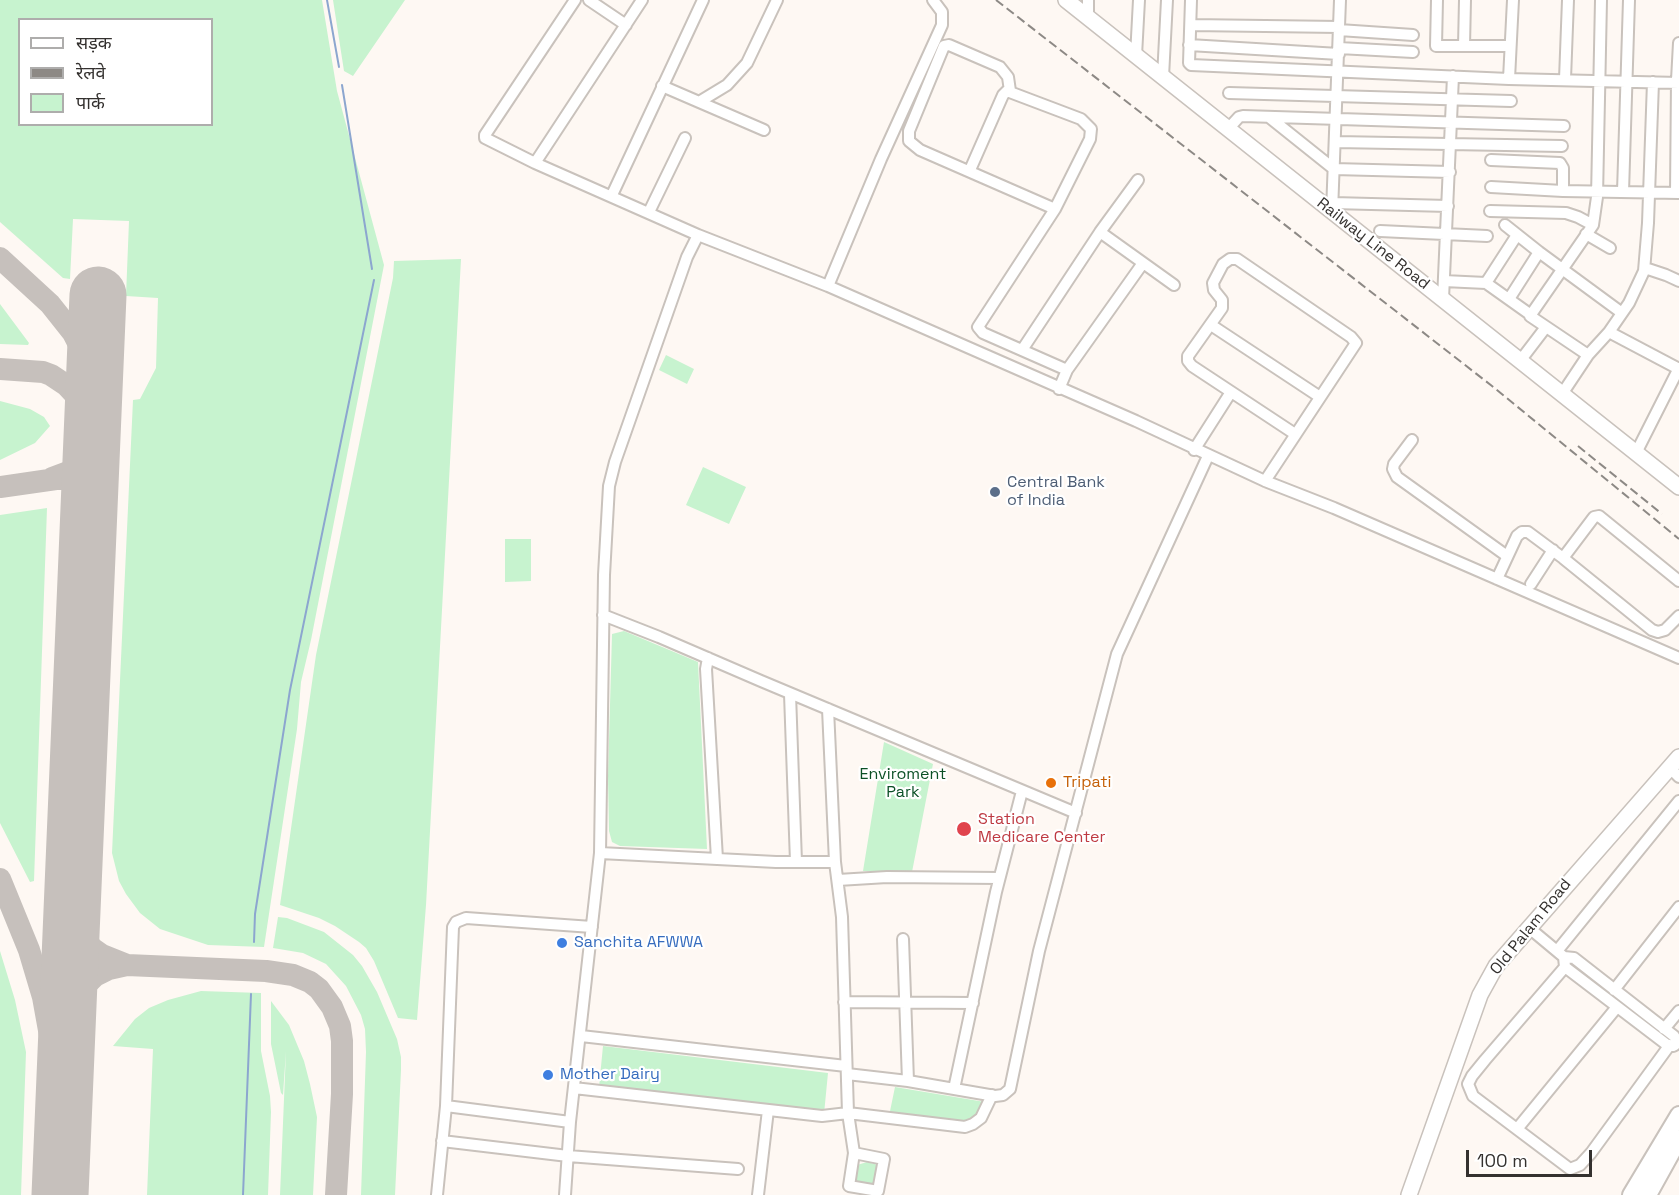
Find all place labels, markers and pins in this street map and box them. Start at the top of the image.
place label: Central Bank of India [1007,473,1105,511]
marker: Central Bank of India [988,485,1002,499]
place label: Tripati [1063,773,1111,793]
marker: Tripati [1044,776,1058,790]
place label: Station Medicare Center [978,810,1106,848]
marker: Station Medicare Center [955,820,973,838]
place label: Sanchita AFWWA [574,933,703,953]
marker: Sanchita AFWWA [555,936,569,950]
place label: Mother Dairy [560,1065,660,1085]
marker: Mother Dairy [541,1068,555,1082]

